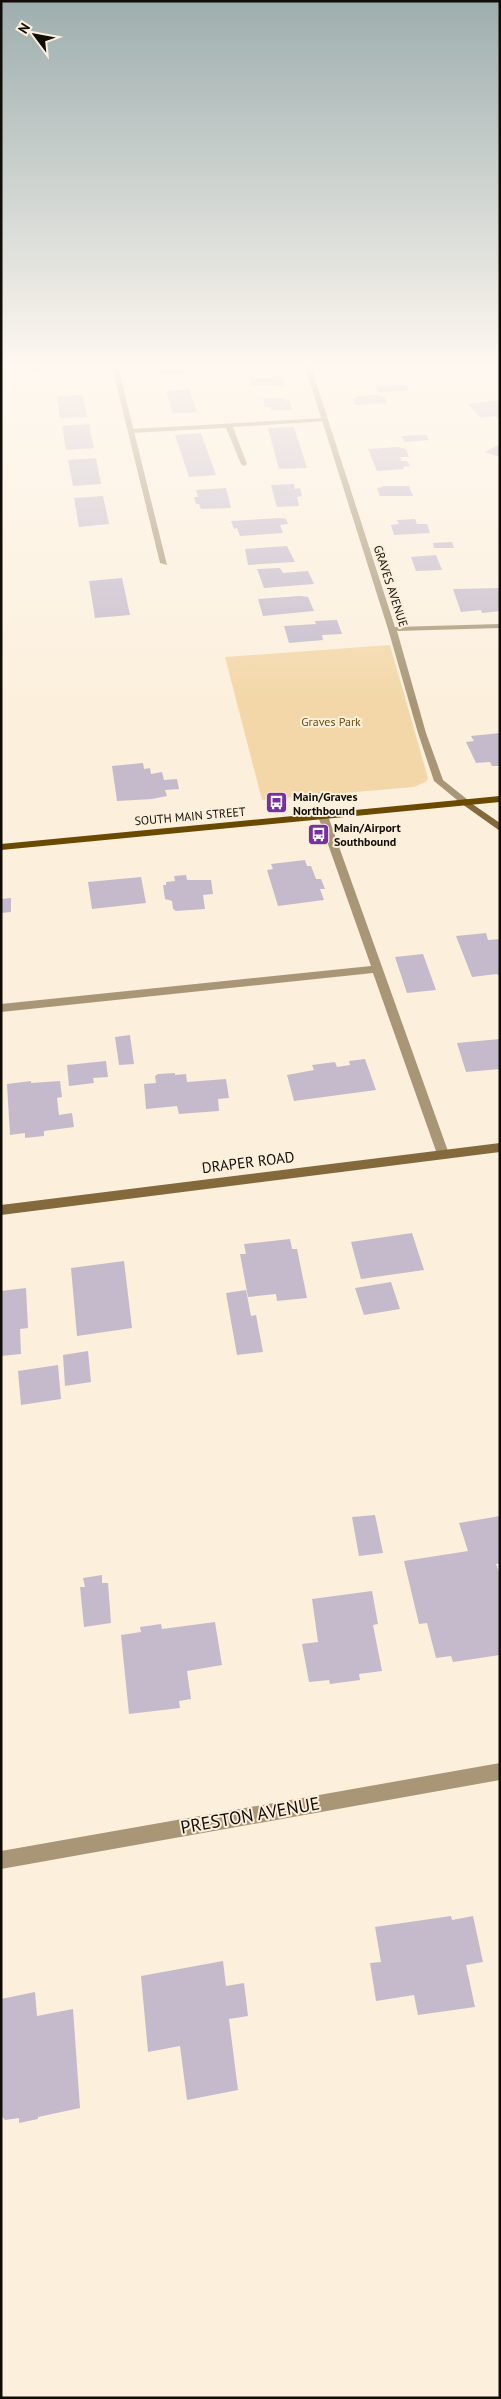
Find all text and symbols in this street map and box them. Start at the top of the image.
north arrow [10,10,60,60]
text: N [14,19,34,37]
street label: GRAVES AVENUE [371,543,411,629]
park label: Graves Park [301,714,361,729]
place label: Main/Graves Northbound [293,789,358,818]
bus stop icon: Main/Graves Northbound [265,791,289,815]
street label: SOUTH MAIN STREET [134,804,246,828]
place label: Main/Airport Southbound [334,820,401,849]
bus stop icon: Main/Airport Southbound [306,822,330,846]
street label: DRAPER ROAD [201,1147,295,1177]
street label: PRESTON AVENUE [179,1791,321,1839]

